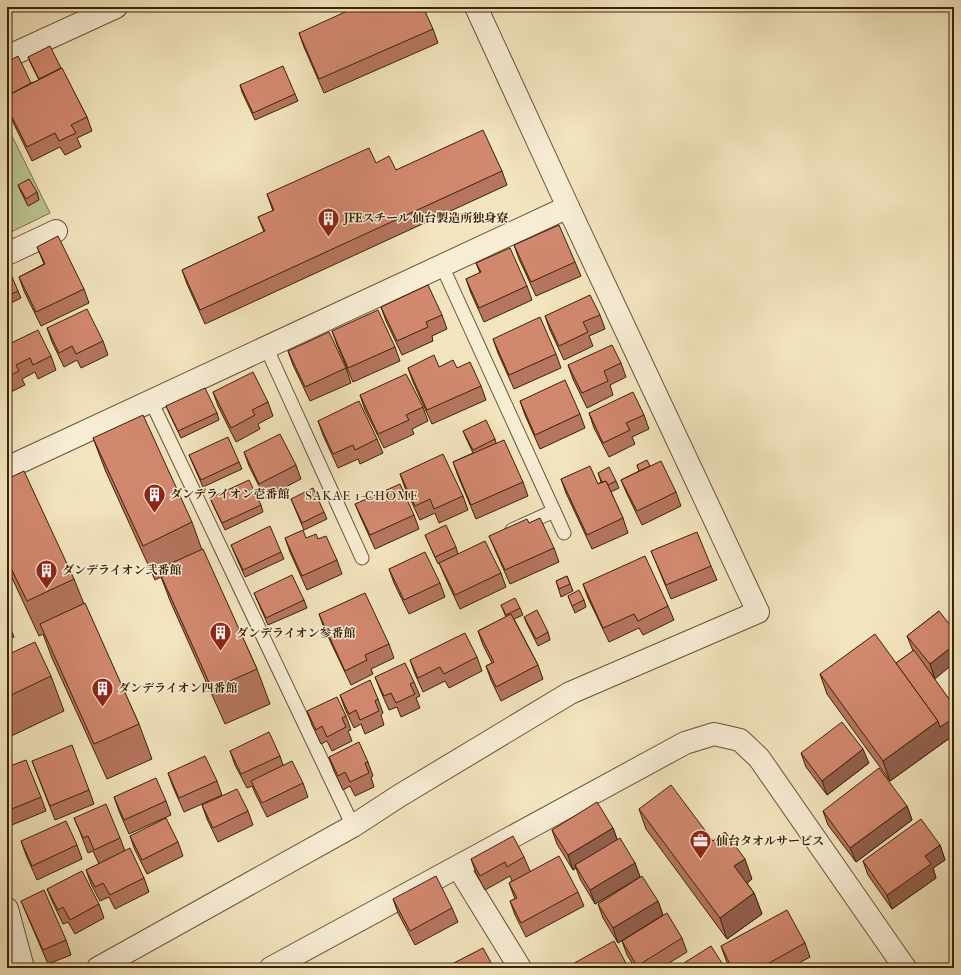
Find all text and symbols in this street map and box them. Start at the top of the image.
building icon: JFEスチール 仙台製造所独身寮 [316,205,342,238]
place label: JFEスチール 仙台製造所独身寮 [342,211,508,226]
building icon: ダンデライオン壱番館 [142,481,168,514]
place label: ダンデライオン壱番館 [170,487,289,501]
district label: SAKAE 1-CHOME [305,488,419,503]
building icon: ダンデライオン弐番館 [34,557,60,590]
place label: ダンデライオン弐番館 [62,563,181,577]
building icon: ダンデライオン参番館 [207,620,233,653]
place label: ダンデライオン参番館 [236,626,355,640]
building icon: ダンデライオン四番館 [89,675,115,708]
place label: ダンデライオン四番館 [118,681,237,695]
office icon: 仙台タオルサービス [687,828,713,861]
place label: 仙台タオルサービス [716,834,824,848]

